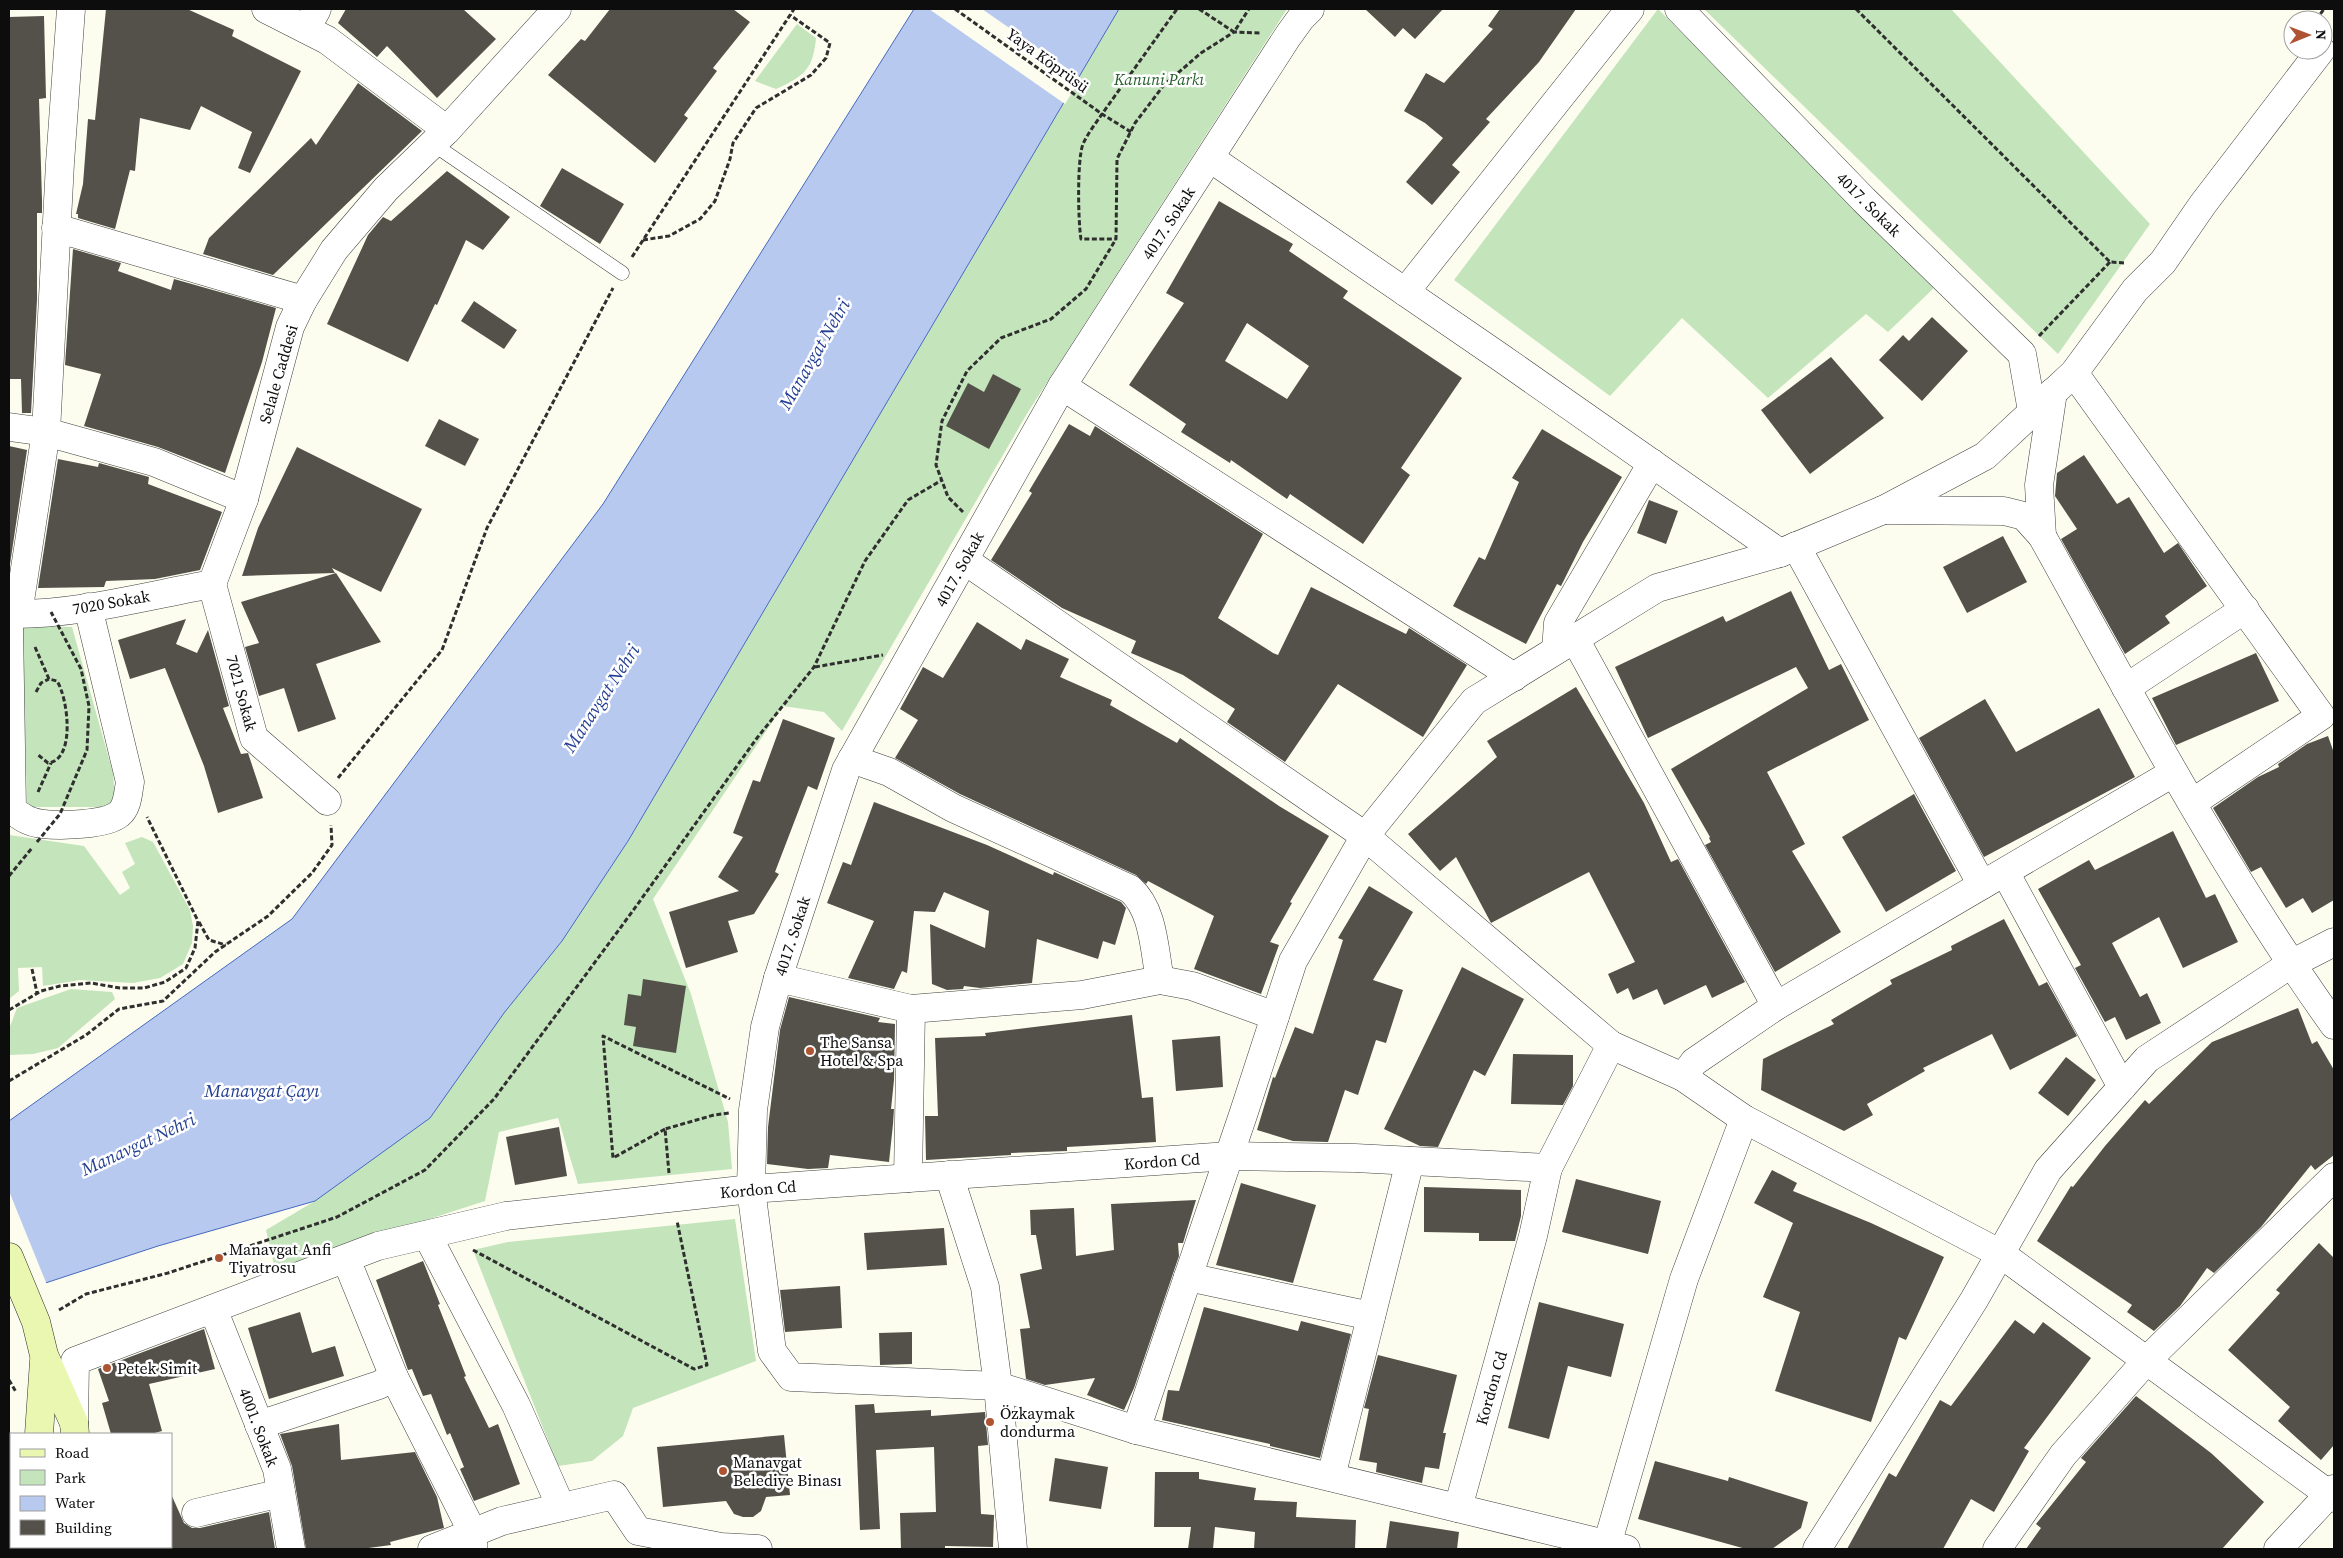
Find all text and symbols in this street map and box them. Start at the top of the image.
north arrow [2283,10,2333,60]
street label: Yaya Köprüsü [1002,23,1094,97]
text: N [2311,29,2331,40]
park label: Kanuni Parkı [1113,68,1204,90]
street label: 4017. Sokak [1832,167,1906,241]
street label: 4017. Sokak [1136,182,1200,264]
water label: Manavgat Nehri [772,294,856,415]
street label: Selale Caddesi [253,322,303,426]
street label: 4017. Sokak [929,527,989,611]
street label: 7020 Sokak [71,584,152,620]
water label: Manavgat Nehri [556,639,645,758]
street label: 7021 Sokak [221,652,263,734]
street label: 4017. Sokak [769,893,815,979]
place label: The Sansa Hotel & Spa [820,1031,904,1071]
marker: The Sansa Hotel & Spa [804,1045,816,1057]
water label: Manavgat Çayı [203,1078,320,1103]
water label: Manavgat Nehri [76,1106,200,1182]
street label: Kordon Cd [1123,1147,1201,1175]
street label: Kordon Cd [719,1175,797,1203]
place label: Manavgat Anfi Tiyatrosu [229,1238,332,1278]
marker: Manavgat Anfi Tiyatrosu [213,1252,225,1264]
street label: Kordon Cd [1470,1348,1512,1428]
place label: Petek Simit [117,1357,198,1379]
marker: Petek Simit [101,1362,113,1374]
street label: 4001. Sokak [234,1384,284,1470]
place label: Özkaymak dondurma [1000,1402,1076,1442]
marker: Özkaymak dondurma [984,1416,996,1428]
legend [10,1433,172,1548]
text: Road [55,1442,89,1463]
place label: Manavgat Belediye Binası [733,1451,842,1491]
marker: Manavgat Belediye Binası [717,1465,729,1477]
text: Park [55,1467,87,1488]
text: Water [55,1492,96,1513]
text: Building [55,1517,112,1538]

